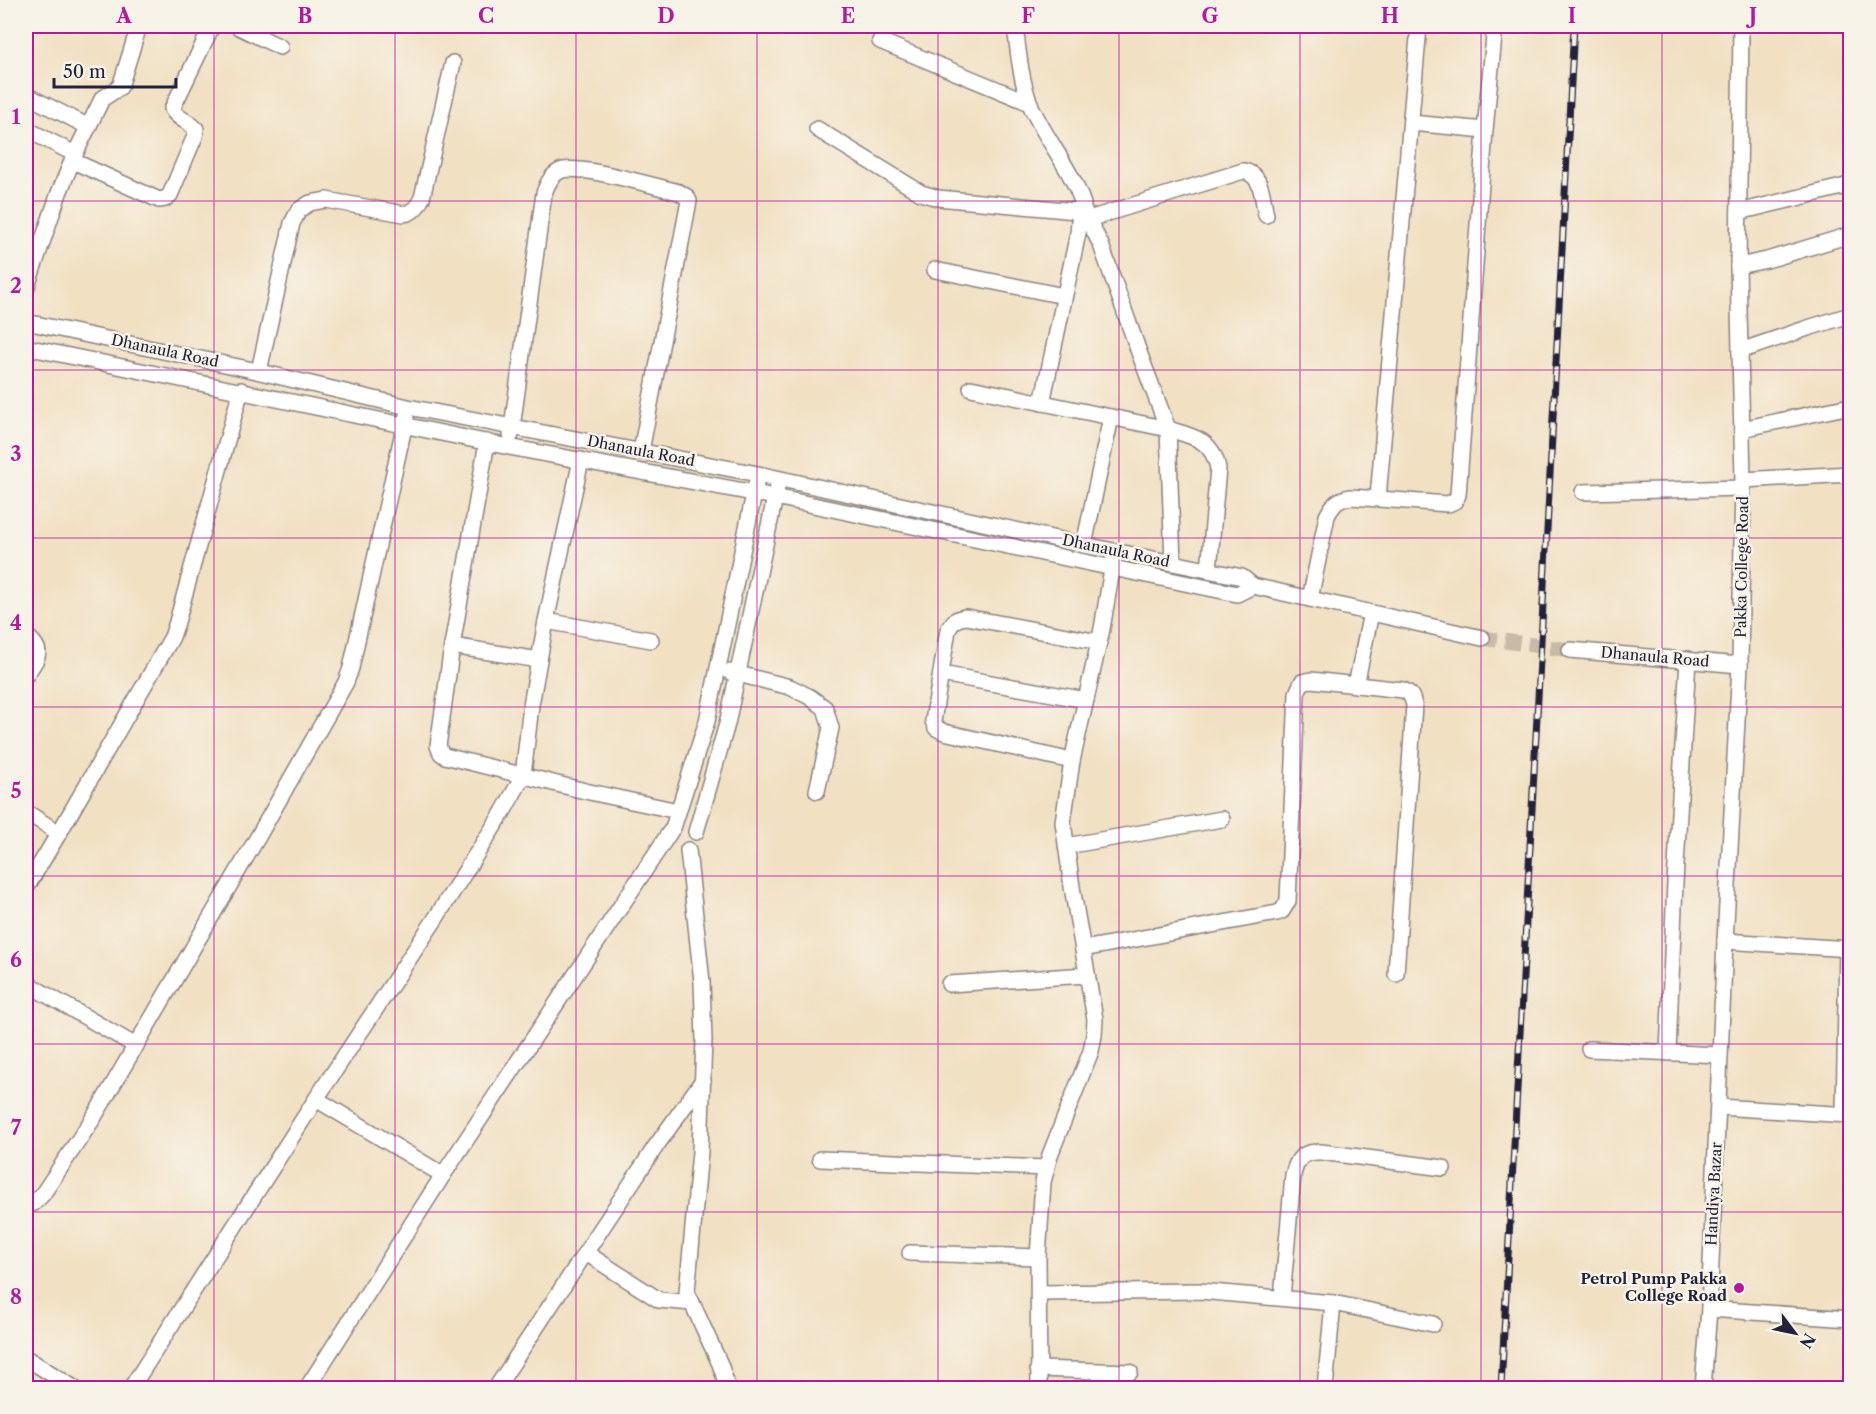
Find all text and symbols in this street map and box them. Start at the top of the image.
text: A [115,4,132,28]
text: B [298,4,313,28]
text: C [478,4,494,28]
text: D [657,4,675,28]
text: E [841,4,855,28]
text: F [1021,4,1035,28]
text: G [1202,4,1219,28]
text: H [1381,4,1399,28]
text: I [1568,4,1576,28]
text: J [1745,4,1757,28]
scale bar [54,51,176,89]
text: 50 m [63,61,106,83]
text: 1 [12,105,21,129]
text: 2 [10,274,22,298]
street label: Dhanaula Road [110,330,220,371]
street label: Dhanaula Road [586,431,696,470]
text: 3 [10,442,22,466]
street label: Pakka College Road [1731,496,1752,638]
street label: Dhanaula Road [1061,530,1171,571]
text: 4 [10,611,22,635]
street label: Dhanaula Road [1600,642,1710,671]
text: 5 [10,779,22,803]
text: 6 [10,948,22,972]
text: 7 [11,1116,22,1140]
street label: Handiya Bazar [1701,1141,1726,1246]
place label: Petrol Pump Pakka College Road [1580,1269,1727,1305]
marker: Petrol Pump Pakka College Road [1732,1281,1746,1295]
text: 8 [10,1285,22,1309]
north arrow [1765,1303,1825,1363]
text: N [1796,1330,1820,1352]

